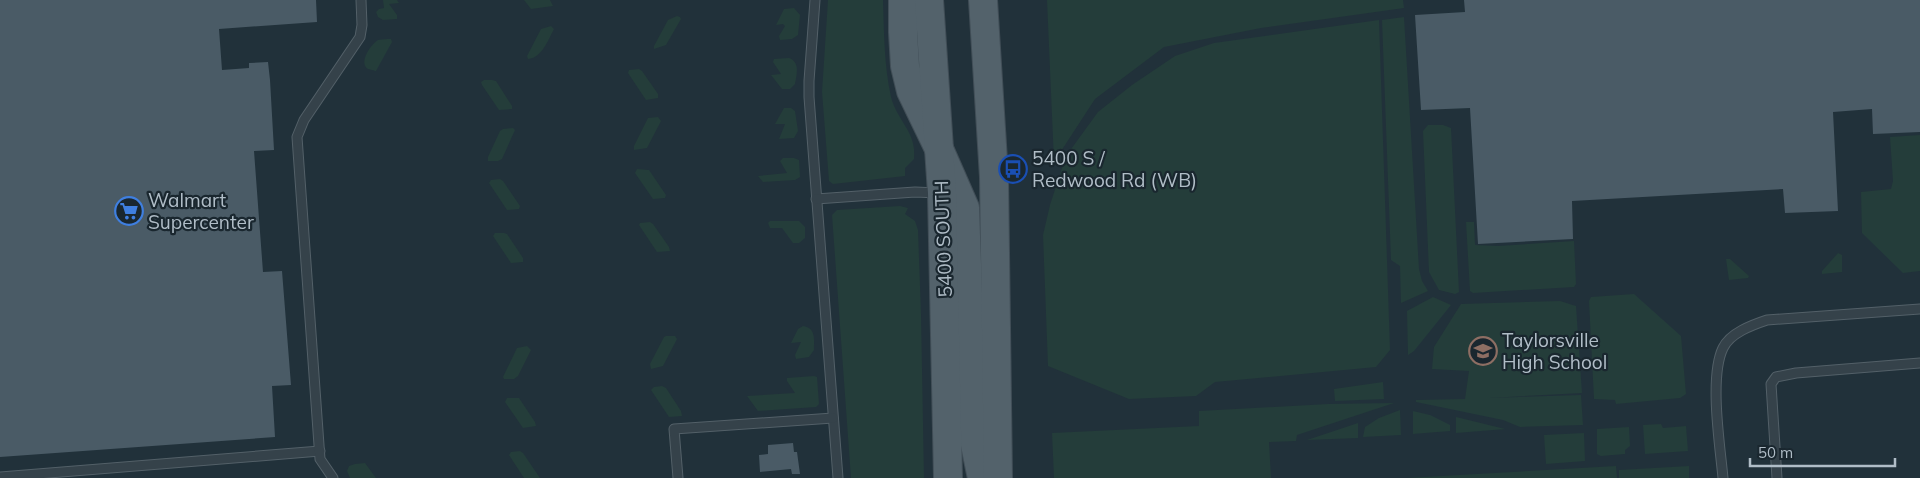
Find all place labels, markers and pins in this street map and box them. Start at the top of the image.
place label: 5400 S / Redwood Rd (WB) [1032,146,1197,192]
bus stop icon: 5400 S / Redwood Rd (WB) [998,154,1028,184]
place label: Walmart Supercenter [148,188,254,234]
supermarket icon: Walmart Supercenter [114,196,144,226]
place label: Taylorsville High School [1502,328,1607,374]
school or university icon: Taylorsville High School [1468,336,1498,366]

